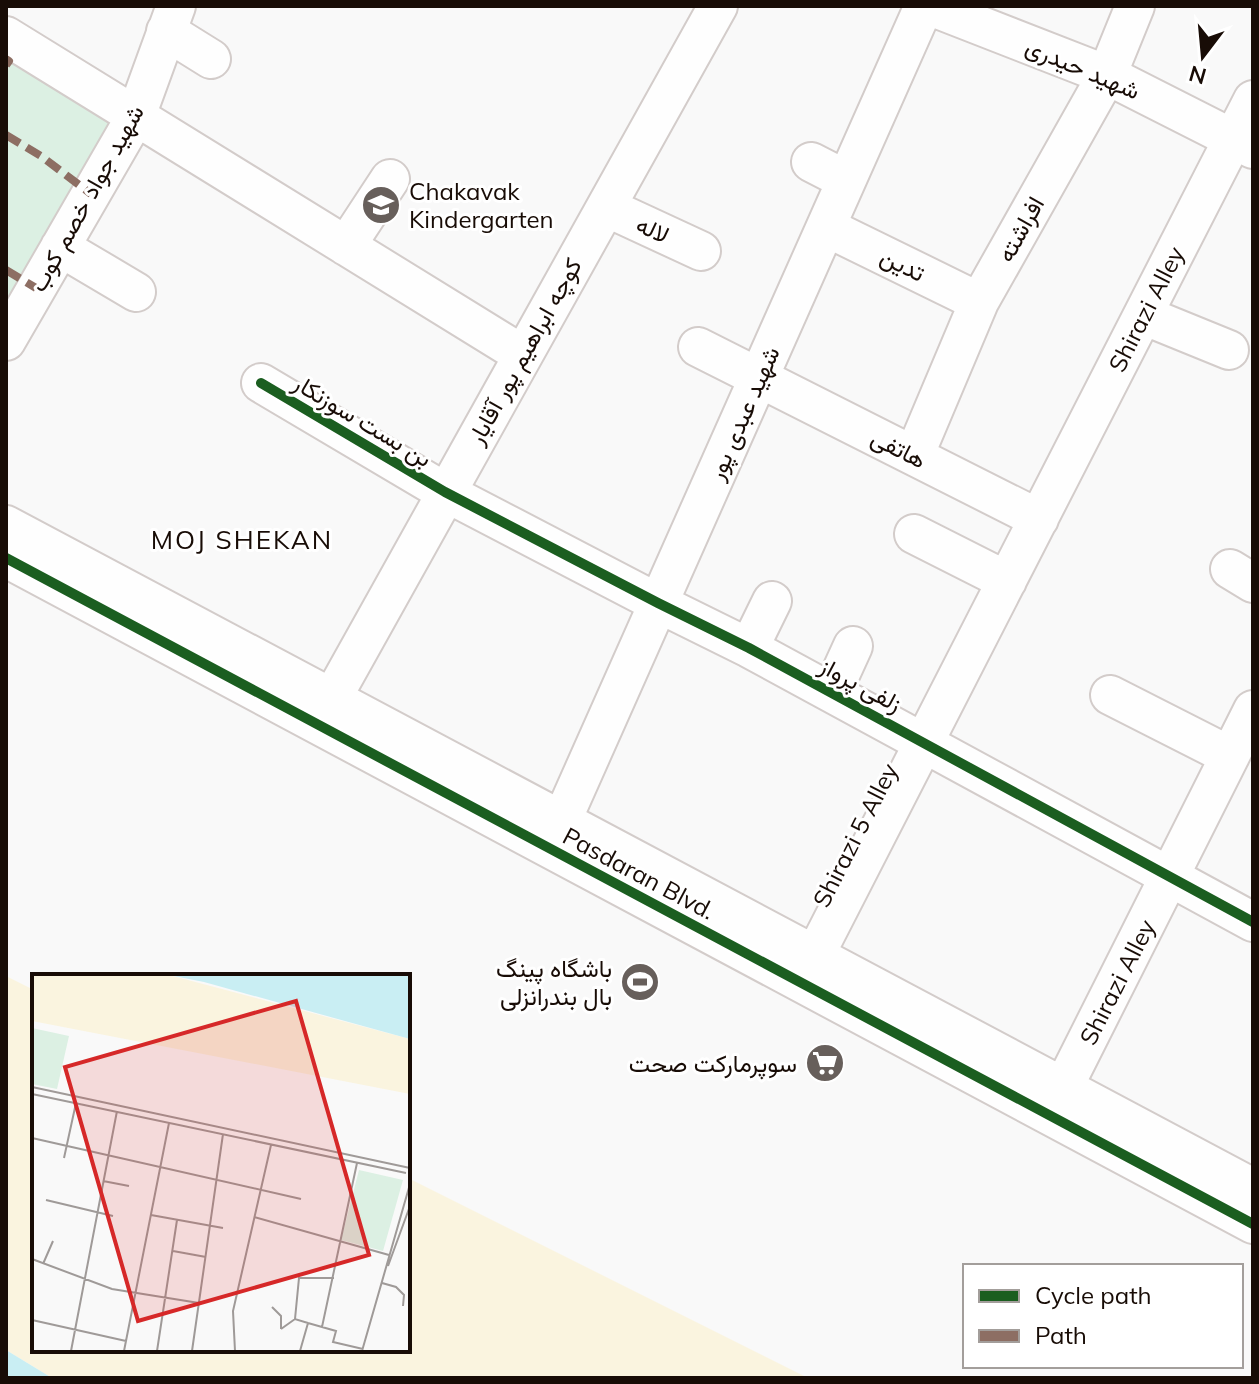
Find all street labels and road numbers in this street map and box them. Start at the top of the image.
street label: شهید حیدری [1021,30,1145,106]
street label: شهید جواد خصم کوب [22,99,152,298]
street label: افراشته [990,191,1051,267]
street label: لاله [632,208,674,250]
street label: تدین [876,240,930,288]
street label: Shirazi Alley [1102,241,1191,377]
street label: کوچه ابراهیم پور آقایار [460,253,589,451]
street label: شهید عبدی پور [700,342,788,486]
street label: بن بست سوزنکار [287,366,438,474]
street label: هاتفی [866,422,932,474]
street label: زلفی پرواز [813,649,907,720]
street label: Shirazi 5 Alley [806,758,904,912]
street label: Pasdaran Blvd. [558,820,720,926]
street label: Shirazi Alley [1073,914,1162,1050]

